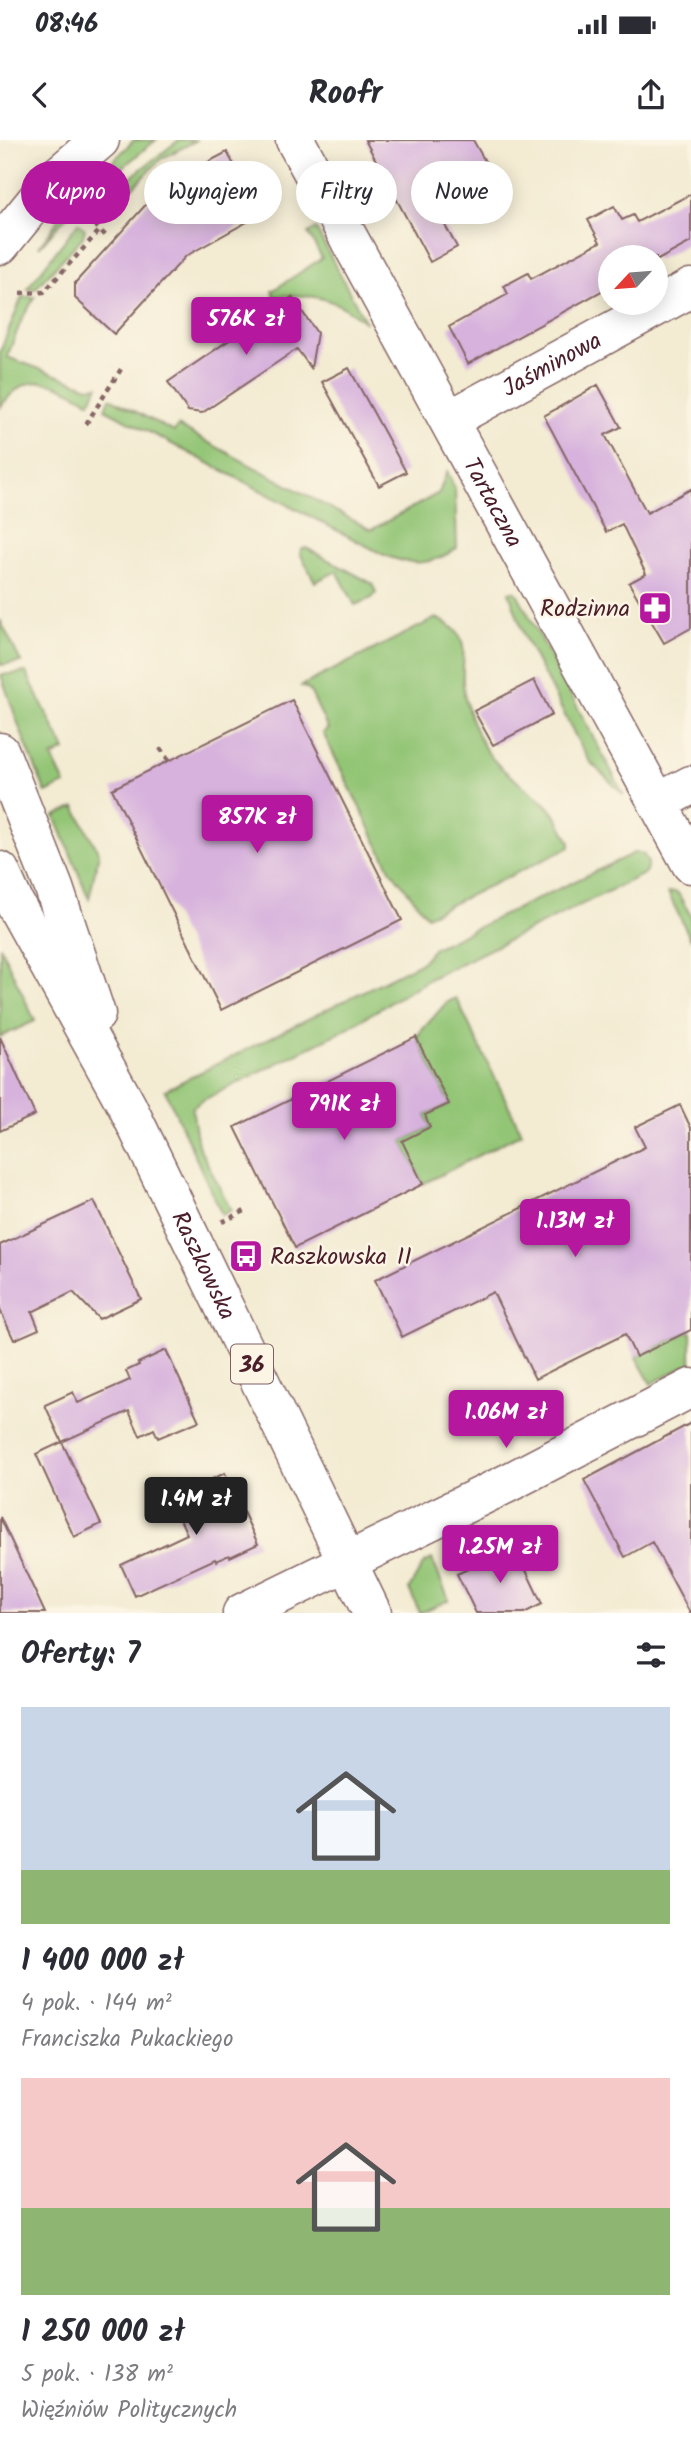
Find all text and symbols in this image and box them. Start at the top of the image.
text: 08:46 [35,4,98,46]
text: Roofr [309,69,382,120]
icon: back [21,76,59,114]
icon: share [632,76,670,114]
chip: Kupno [21,161,130,224]
chip: Wynajem [144,161,282,224]
chip: Filtry [296,161,397,224]
chip: Nowe [411,161,513,224]
north arrow [598,245,668,315]
map controls [598,245,668,315]
pin: 576K zł [181,298,311,357]
text: 576K zł [207,302,285,338]
street label: Jaśminowa [495,322,609,408]
street label: Tartaczna [451,451,532,555]
pharmacy icon: Rodzinna [636,589,674,627]
place label: Rodzinna [540,590,630,629]
pin: 857K zł [192,796,322,855]
text: 857K zł [218,800,296,836]
pin: 791K zł [279,1082,409,1142]
text: 791K zł [308,1087,380,1123]
pin: 1.13M zł [503,1200,647,1259]
text: 1.13M zł [536,1204,614,1240]
street label: Raszkowska [160,1205,246,1327]
bus stop icon: Raszkowska II [227,1237,265,1275]
place label: Raszkowska II [270,1238,412,1277]
road number: 36 [231,1344,273,1384]
pin: 1.06M zł [434,1390,578,1450]
text: 1.06M zł [465,1395,547,1431]
pin: 1.4M zł [131,1478,261,1537]
text: 1.4M zł [160,1482,232,1518]
pin: 1.25M zł [428,1526,572,1585]
text: 1.25M zł [458,1530,542,1566]
text: Oferty: 7 [21,1631,140,1679]
icon: filters [632,1636,670,1674]
icon: home [283,1753,409,1879]
text: 1 400 000 zł [21,1938,184,1986]
text: 4 pok. · 144 m² [21,1986,172,2022]
text: Franciszka Pukackiego [21,2022,233,2058]
icon: home [283,2124,409,2250]
text: 1 250 000 zł [21,2309,185,2357]
text: 5 pok. · 138 m² [21,2357,173,2393]
text: Więźniów Politycznych [21,2393,237,2429]

